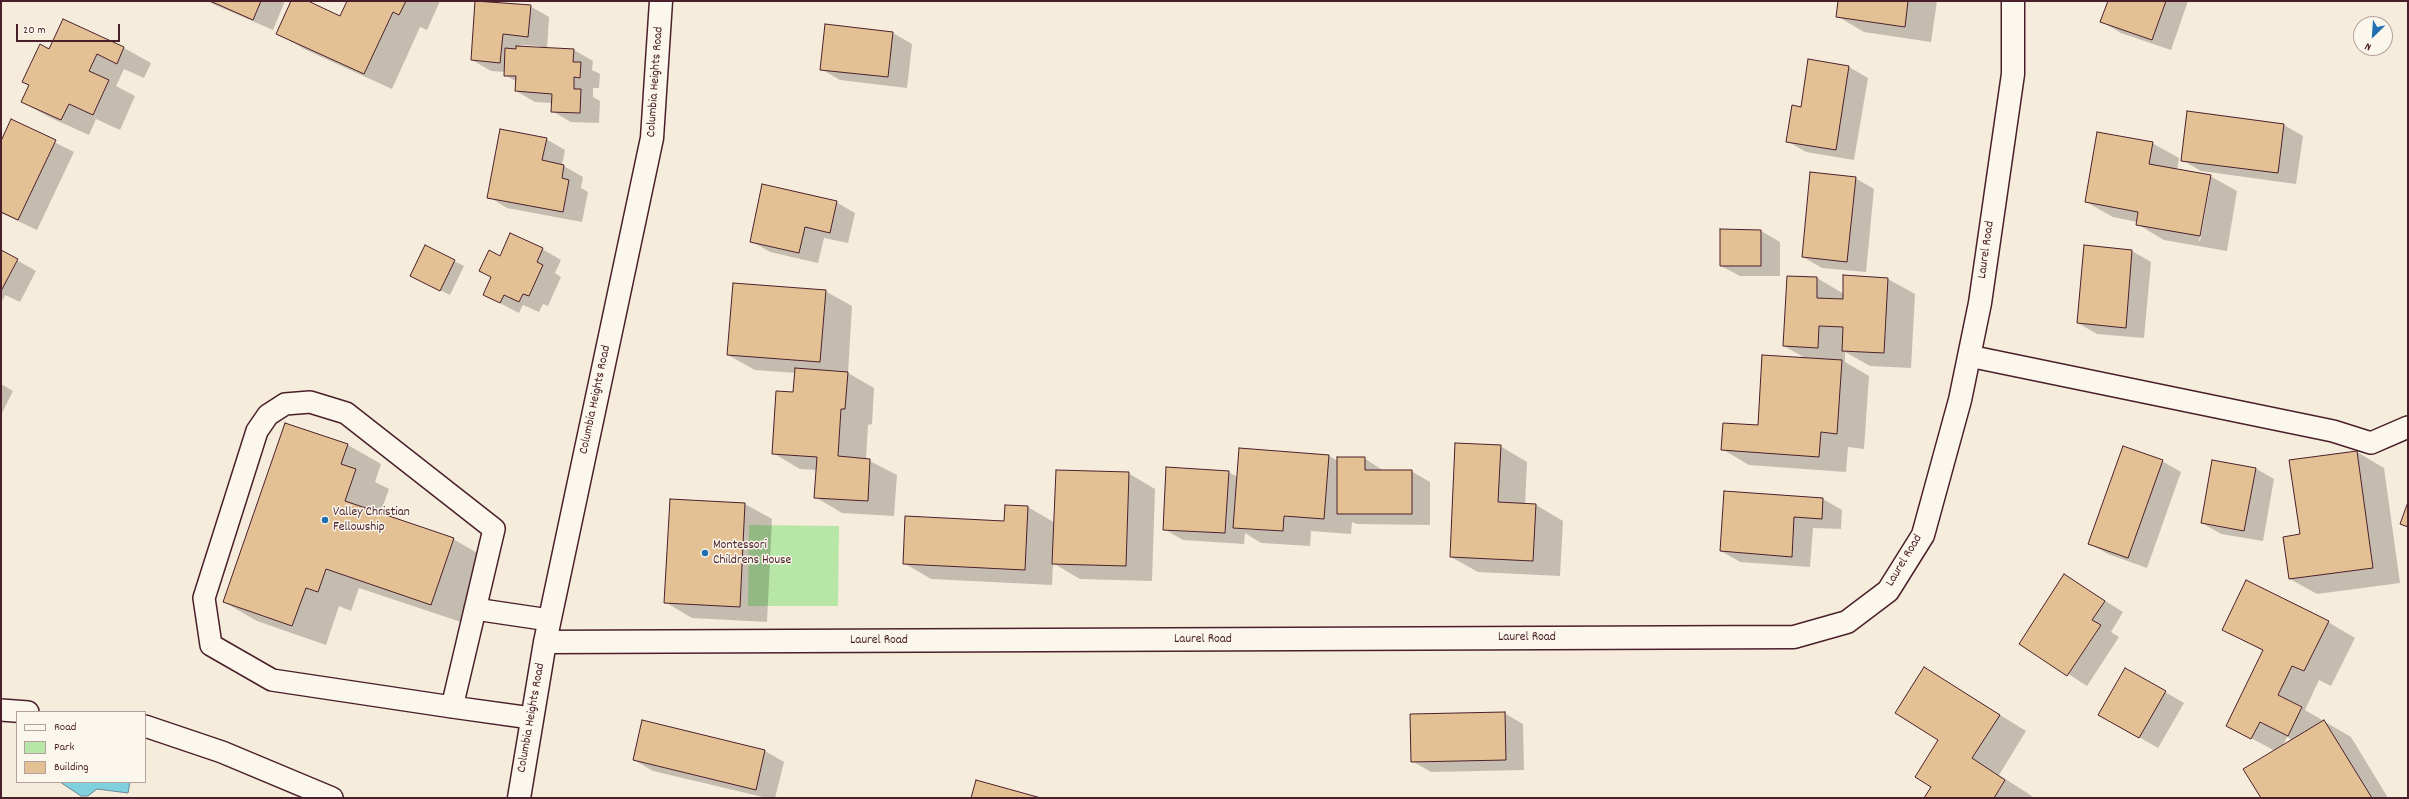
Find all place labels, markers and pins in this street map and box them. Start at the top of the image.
place label: Valley Christian Fellowship [333,505,410,536]
marker: Valley Christian Fellowship [320,515,330,525]
place label: Montessori Childrens House [713,538,791,569]
marker: Montessori Childrens House [700,548,710,558]

